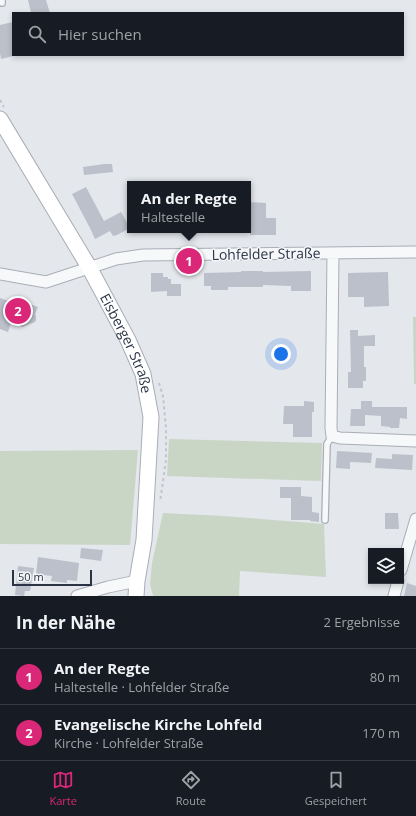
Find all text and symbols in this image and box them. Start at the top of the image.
search box [12,12,404,56]
icon: search [26,23,48,45]
text: Hier suchen [58,24,142,44]
popup [127,181,251,233]
text: An der Regte [141,188,237,208]
text: Haltestelle [141,208,205,226]
street label: Lohfelder Straße [211,243,321,264]
pin: 1 [176,246,202,276]
street label: Eisberger Straße [96,290,156,395]
pin: 2 [5,296,31,326]
your location [271,344,291,364]
map controls [368,548,404,584]
button: layers [368,548,404,584]
scale bar [12,568,92,587]
text: 50 m [18,569,44,584]
text: In der Nähe [16,611,115,634]
text: 2 Ergebnisse [323,613,400,631]
text: An der Regte [54,658,150,678]
text: 1 [25,668,33,686]
text: 80 m [370,668,400,686]
text: Haltestelle · Lohfelder Straße [54,678,229,696]
text: Evangelische Kirche Lohfeld [54,714,262,734]
text: 2 [25,724,33,742]
text: 170 m [362,724,400,742]
text: Kirche · Lohfelder Straße [54,734,203,752]
tab: Karte [49,769,77,808]
tab: Route [176,769,206,808]
tab: Gespeichert [305,769,367,808]

